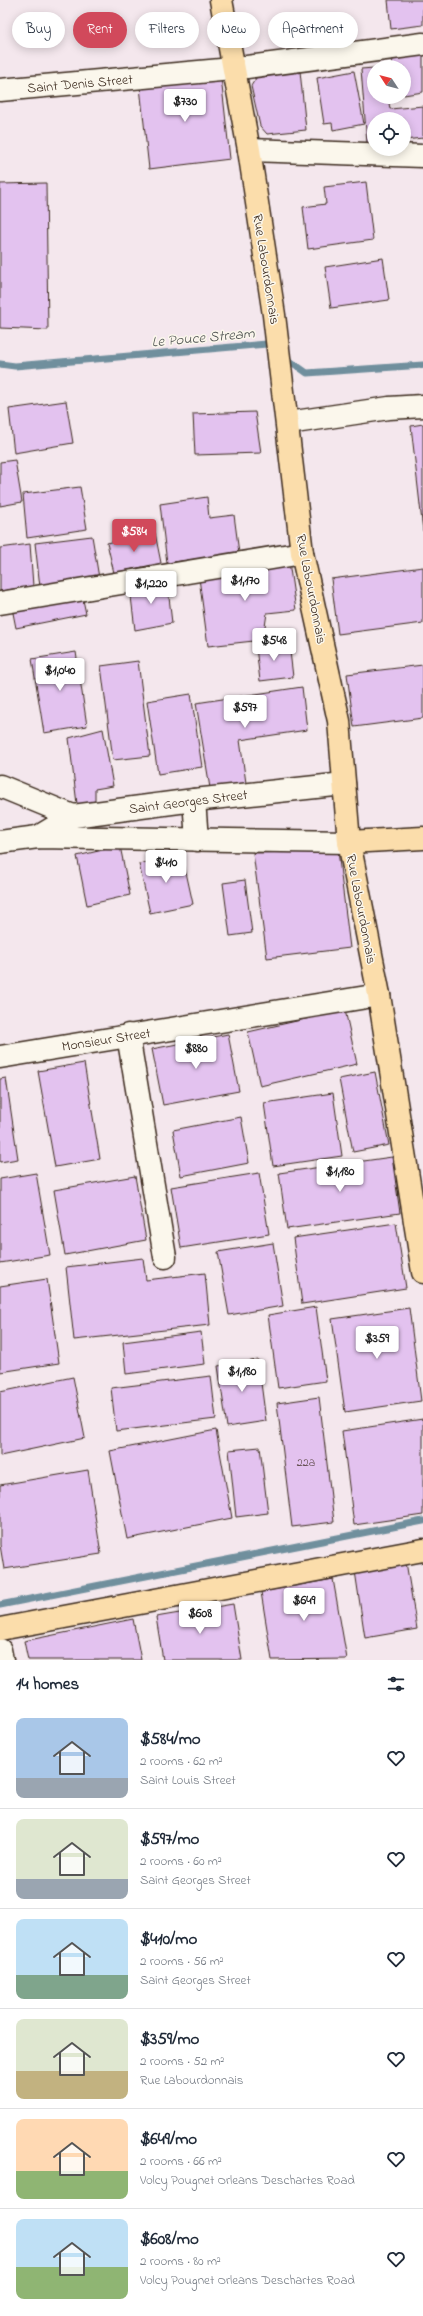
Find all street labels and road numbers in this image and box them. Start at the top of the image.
street label: Saint Denis Street [26,69,134,100]
street label: Rue Labourdonnais [246,213,285,326]
street label: Rue Labourdonnais [290,533,331,646]
street label: Saint Georges Street [128,785,249,821]
street label: Rue Labourdonnais [340,853,381,966]
street label: Monsieur Street [60,1023,152,1058]

